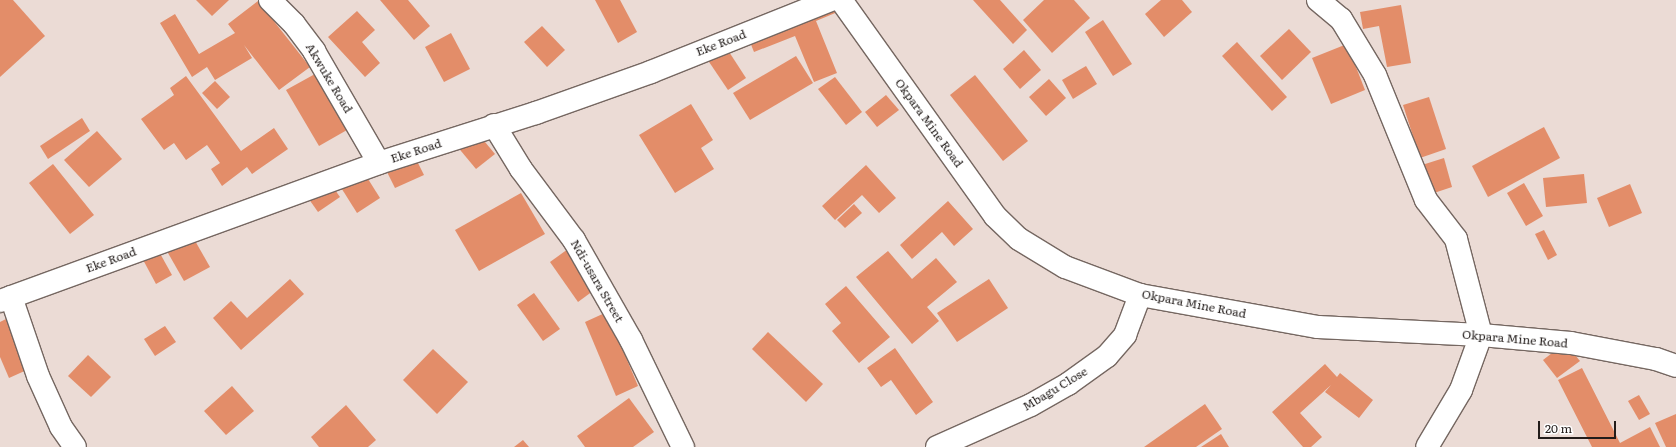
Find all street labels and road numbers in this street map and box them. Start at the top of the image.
street label: Eke Road [694,27,748,59]
street label: Akwuke Road [303,41,355,115]
street label: Okpara Mine Road [892,76,966,170]
street label: Eke Road [389,136,443,166]
street label: Ndi-usara Street [567,237,627,325]
street label: Eke Road [84,244,138,276]
street label: Okpara Mine Road [1141,287,1247,321]
street label: Okpara Mine Road [1462,327,1568,351]
street label: Mbagu Close [1020,364,1090,414]

